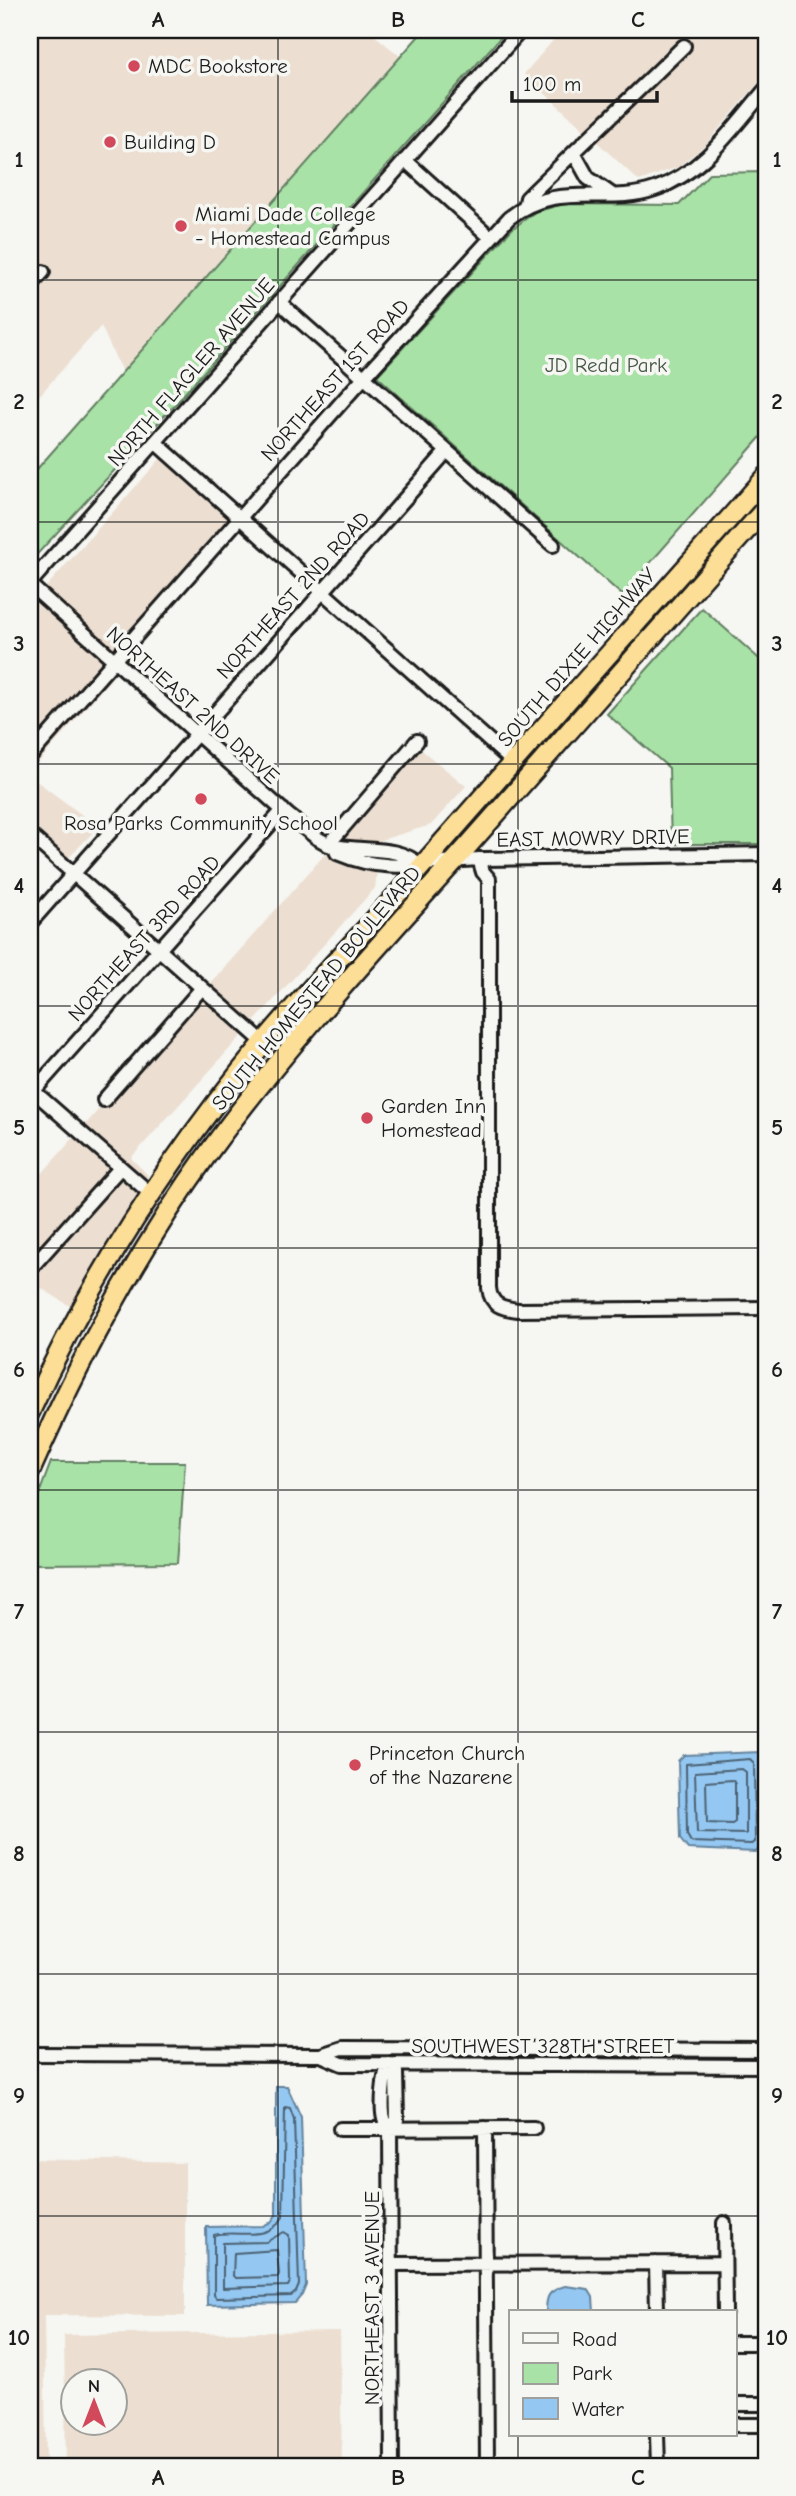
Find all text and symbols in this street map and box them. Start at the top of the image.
text: A [152,6,165,33]
text: B [391,6,405,33]
text: C [631,6,645,33]
place label: MDC Bookstore [148,54,288,78]
marker: MDC Bookstore [126,58,142,74]
scale bar [512,60,658,104]
text: 100 m [523,72,581,96]
place label: Building D [124,130,216,154]
marker: Building D [102,134,118,150]
text: 1 [14,146,24,173]
text: 1 [772,146,782,173]
place label: Miami Dade College - Homestead Campus [195,202,390,250]
marker: Miami Dade College - Homestead Campus [173,218,189,234]
street label: NORTH FLAGLER AVENUE [103,273,279,471]
street label: NORTHEAST 1ST ROAD [256,294,414,466]
park label: JD Redd Park [545,353,667,377]
text: 2 [13,388,25,415]
text: 2 [771,388,783,415]
street label: NORTHEAST 2ND ROAD [212,506,374,684]
street label: SOUTH DIXIE HIGHWAY [493,562,662,751]
street label: NORTHEAST 2ND DRIVE [102,621,284,789]
text: 3 [13,630,25,657]
text: 3 [771,630,783,657]
marker: Rosa Parks Community School [193,791,209,807]
place label: Rosa Parks Community School [64,811,338,835]
street label: EAST MOWRY DRIVE [496,824,690,852]
street label: NORTHEAST 3RD ROAD [63,850,225,1026]
street label: SOUTH HOMESTEAD BOULEVARD [207,861,425,1115]
text: 4 [14,872,25,899]
text: 4 [772,872,783,899]
place label: Garden Inn Homestead [381,1094,486,1142]
marker: Garden Inn Homestead [359,1110,375,1126]
text: 5 [13,1114,25,1141]
text: 5 [771,1114,783,1141]
text: 6 [13,1356,25,1383]
text: 6 [771,1356,783,1383]
text: 7 [14,1598,25,1625]
text: 7 [772,1598,783,1625]
place label: Princeton Church of the Nazarene [369,1741,525,1789]
marker: Princeton Church of the Nazarene [347,1757,363,1773]
text: 8 [13,1840,25,1867]
text: 8 [771,1840,783,1867]
street label: SOUTHWEST 328TH STREET [411,2034,675,2058]
text: 9 [13,2082,25,2109]
text: 9 [771,2082,783,2109]
street label: NORTHEAST 3 AVENUE [360,2191,384,2405]
legend [509,2310,736,2436]
text: 10 [8,2324,30,2351]
text: 10 [766,2324,788,2351]
text: Road [572,2327,617,2351]
text: Park [572,2361,612,2385]
north arrow [60,2366,130,2436]
text: N [88,2375,100,2397]
text: Water [572,2397,625,2421]
text: A [152,2464,165,2491]
text: B [391,2464,405,2491]
text: C [631,2464,645,2491]

